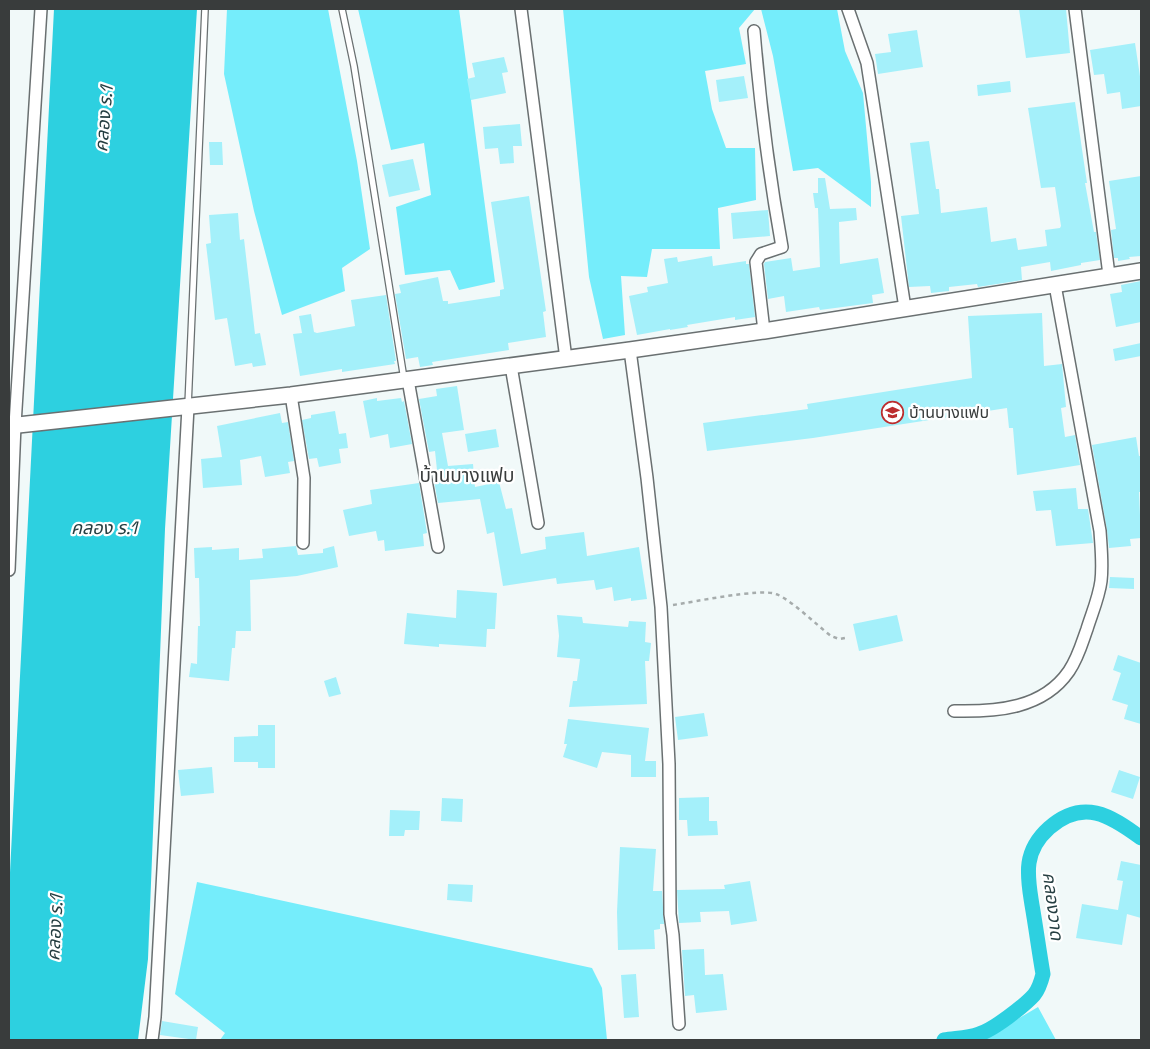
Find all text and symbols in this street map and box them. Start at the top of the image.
water label: คลอง ร.1 [89,83,118,153]
school or university icon: บ้านบางแฟบ [881,400,905,424]
place label: บ้านบางแฟบ [909,402,989,423]
district label: บ้านบางแฟบ [419,463,515,488]
water label: คลอง ร.1 [71,516,140,539]
water label: คลองวาด [1038,870,1069,942]
water label: คลอง ร.1 [41,892,68,962]

